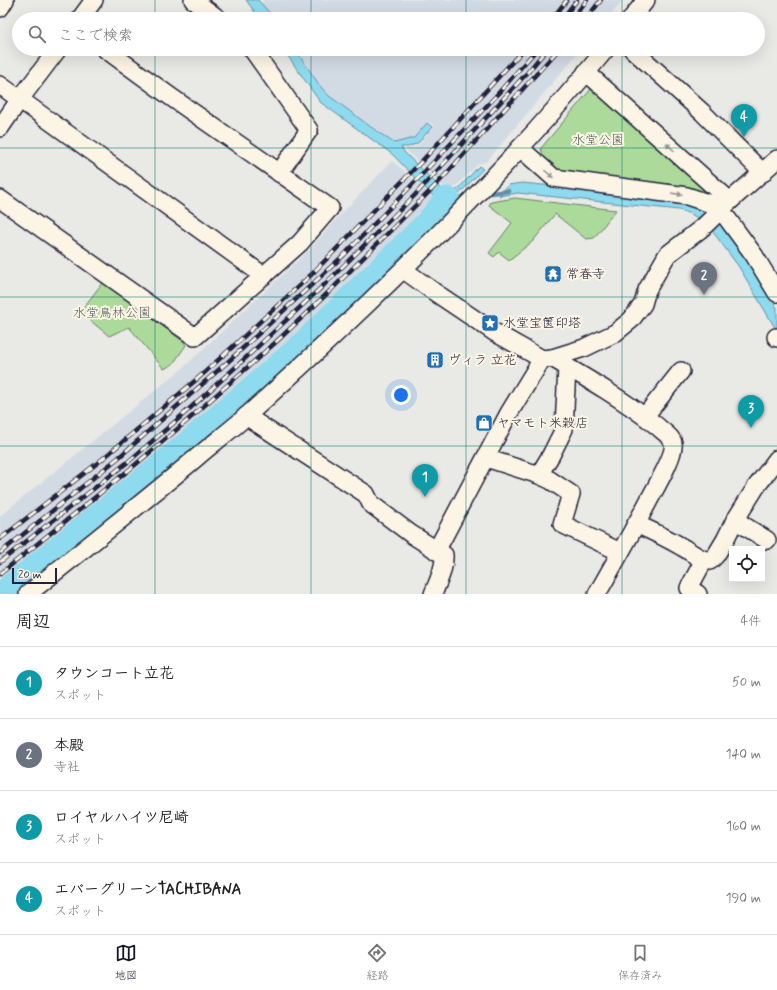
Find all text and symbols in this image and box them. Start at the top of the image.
search box [12,12,765,56]
icon: search [26,23,48,45]
text: ここで検索 [58,26,133,46]
pin: 4 [731,104,757,137]
park label: 水堂公園 [572,132,624,149]
one-way arrow [665,142,675,152]
one-way arrow [544,169,555,178]
one-way arrow [671,191,683,197]
pin: 2 [691,262,717,295]
temple icon: 常春寺 [543,264,563,284]
place label: 常春寺 [566,266,605,283]
park label: 水堂鳥林公園 [73,305,151,322]
place icon: 水堂宝篋印塔 [480,313,500,333]
place label: 水堂宝篋印塔 [503,315,581,332]
building icon: ヴィラ 立花 [425,350,445,370]
place label: ヴィラ 立花 [448,352,517,369]
your location [391,385,411,405]
pin: 3 [738,395,764,428]
shop icon: ヤマモト米穀店 [474,413,494,433]
place label: ヤマモト米穀店 [497,415,588,432]
pin: 1 [412,464,438,497]
map controls [729,546,765,582]
button: locate [729,546,765,582]
scale bar [12,566,57,585]
text: 20 m [18,568,41,582]
text: 周辺 [16,611,50,633]
text: 4件 [740,613,761,630]
text: タウンコート立花 [54,664,174,684]
text: 1 [26,674,32,691]
text: 50 m [732,674,761,691]
text: スポット [54,687,106,704]
text: 本殿 [54,736,84,756]
text: 2 [26,746,32,763]
text: 140 m [726,746,761,763]
text: 寺社 [54,759,80,776]
text: ロイヤルハイツ尼崎 [54,808,189,828]
text: 3 [26,818,32,835]
text: 160 m [726,818,761,835]
text: スポット [54,831,106,848]
text: エバーグリーンTACHIBANA [54,880,241,900]
text: 4 [25,890,33,907]
text: 190 m [726,890,761,907]
text: スポット [54,903,106,920]
tab: 地図 [115,942,137,983]
tab: 経路 [366,942,388,983]
tab: 保存済み [618,942,662,983]

